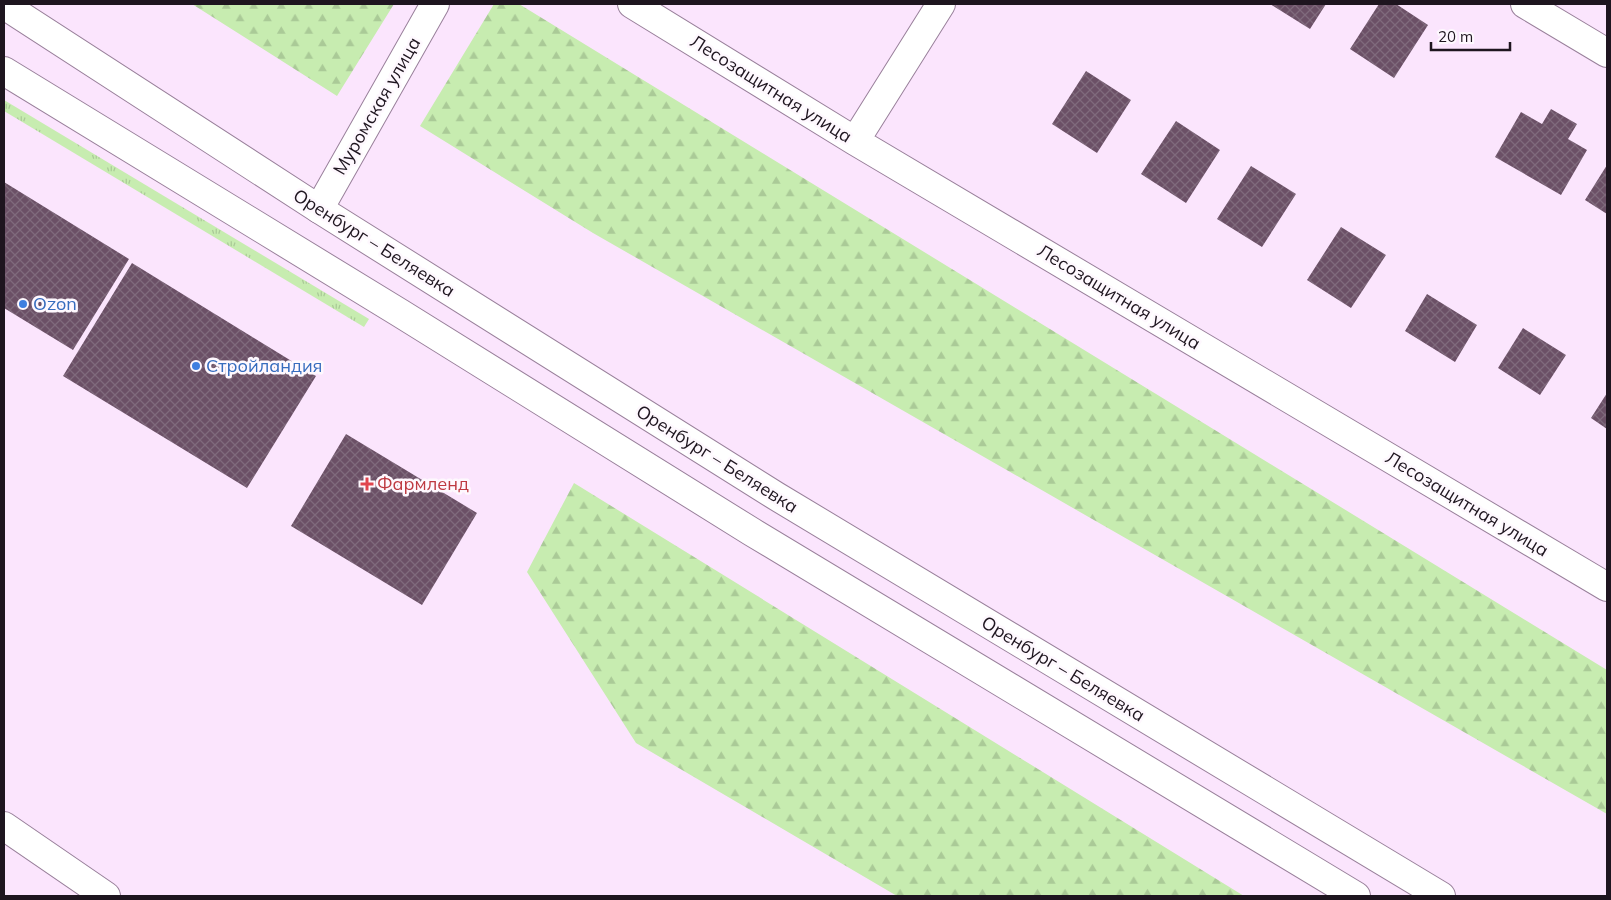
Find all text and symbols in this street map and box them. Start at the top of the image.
scale bar [1431,20,1510,52]
text: 20 m [1438,27,1473,46]
street label: Лесозащитная улица [686,29,856,148]
street label: Муромская улица [328,33,425,179]
street label: Оренбург – Беляевка [289,183,459,302]
street label: Лесозащитная улица [1034,239,1205,354]
place label: Ozon [33,292,77,315]
marker: Ozon [17,298,29,310]
place label: Стройландия [206,354,323,377]
marker: Стройландия [190,360,202,372]
street label: Оренбург – Беляевка [632,399,802,518]
street label: Лесозащитная улица [1382,446,1553,561]
place label: Фармленд [377,472,469,495]
marker: Фармленд [361,478,373,490]
street label: Оренбург – Беляевка [977,611,1149,726]

